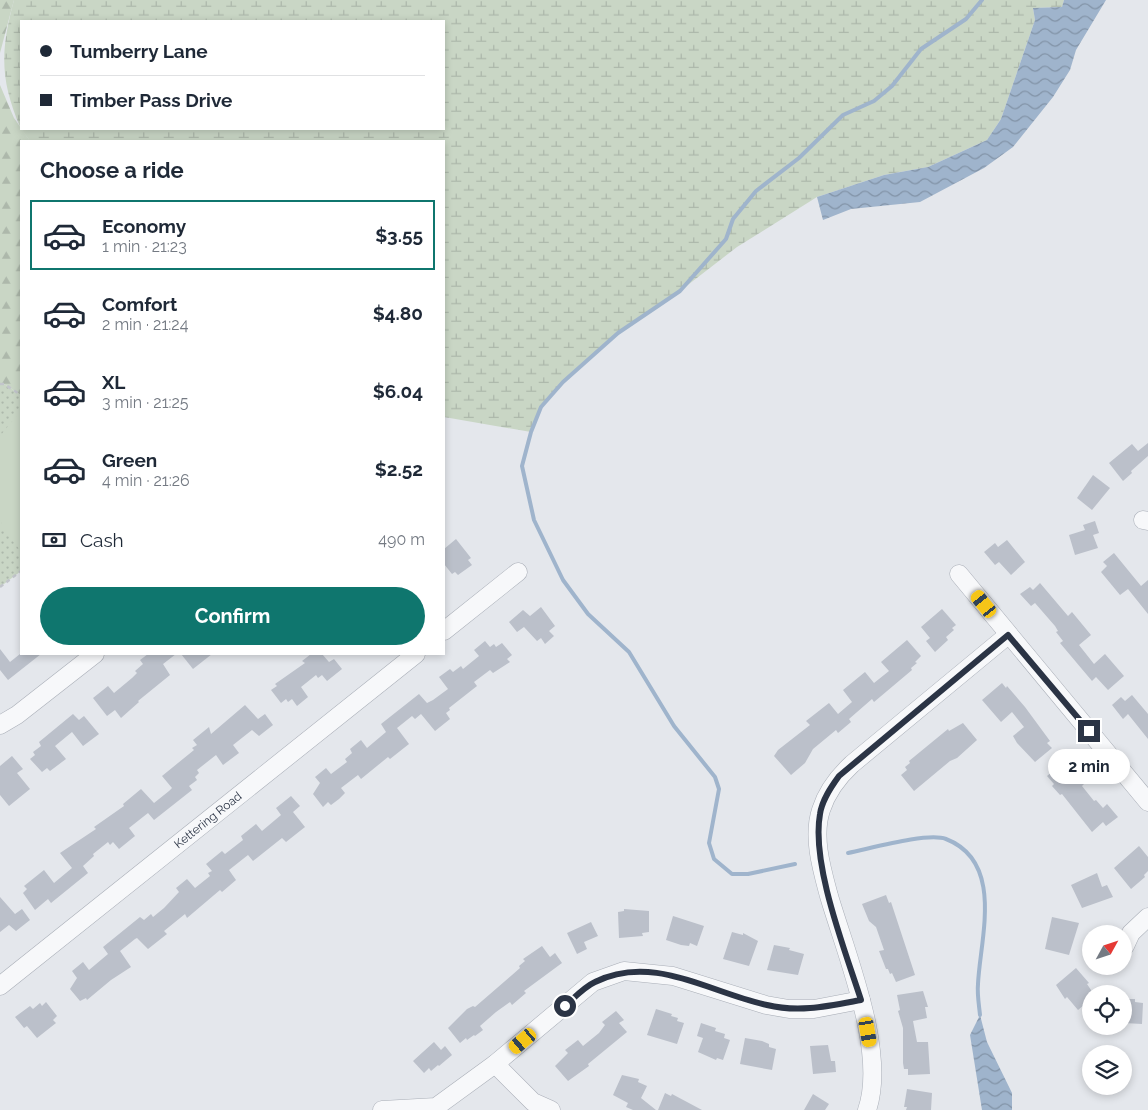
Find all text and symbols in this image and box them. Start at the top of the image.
text: Tumberry Lane [70,40,208,62]
text: Timber Pass Drive [70,89,232,111]
text: Choose a ride [40,157,184,183]
icon: car [42,213,87,258]
text: Economy [102,215,186,237]
text: $3.55 [375,224,423,246]
text: 1 min · 21:23 [102,237,187,256]
icon: car [42,291,87,336]
text: Comfort [102,293,177,315]
text: $4.80 [373,302,423,324]
text: 2 min · 21:24 [102,315,188,334]
icon: car [42,369,87,414]
text: XL [102,371,125,393]
text: $6.04 [373,380,423,402]
text: 3 min · 21:25 [102,393,189,412]
icon: car [42,447,87,492]
text: Green [102,449,157,471]
text: $2.52 [375,458,423,480]
text: 4 min · 21:26 [102,471,190,490]
icon: cash [40,526,68,554]
text: Cash [80,529,124,551]
text: 490 m [378,530,425,549]
button: Confirm [40,587,425,645]
car [968,588,999,620]
route end [1078,720,1100,742]
callout: 2 min [1048,748,1130,784]
text: 2 min [1068,757,1110,776]
street label: Kettering Road [171,789,245,851]
north arrow [1082,925,1132,975]
map controls [1082,925,1132,1095]
button: locate [1082,985,1132,1035]
route start [554,995,576,1017]
car [858,1016,877,1048]
car [506,1026,539,1056]
button: layers [1082,1045,1132,1095]

